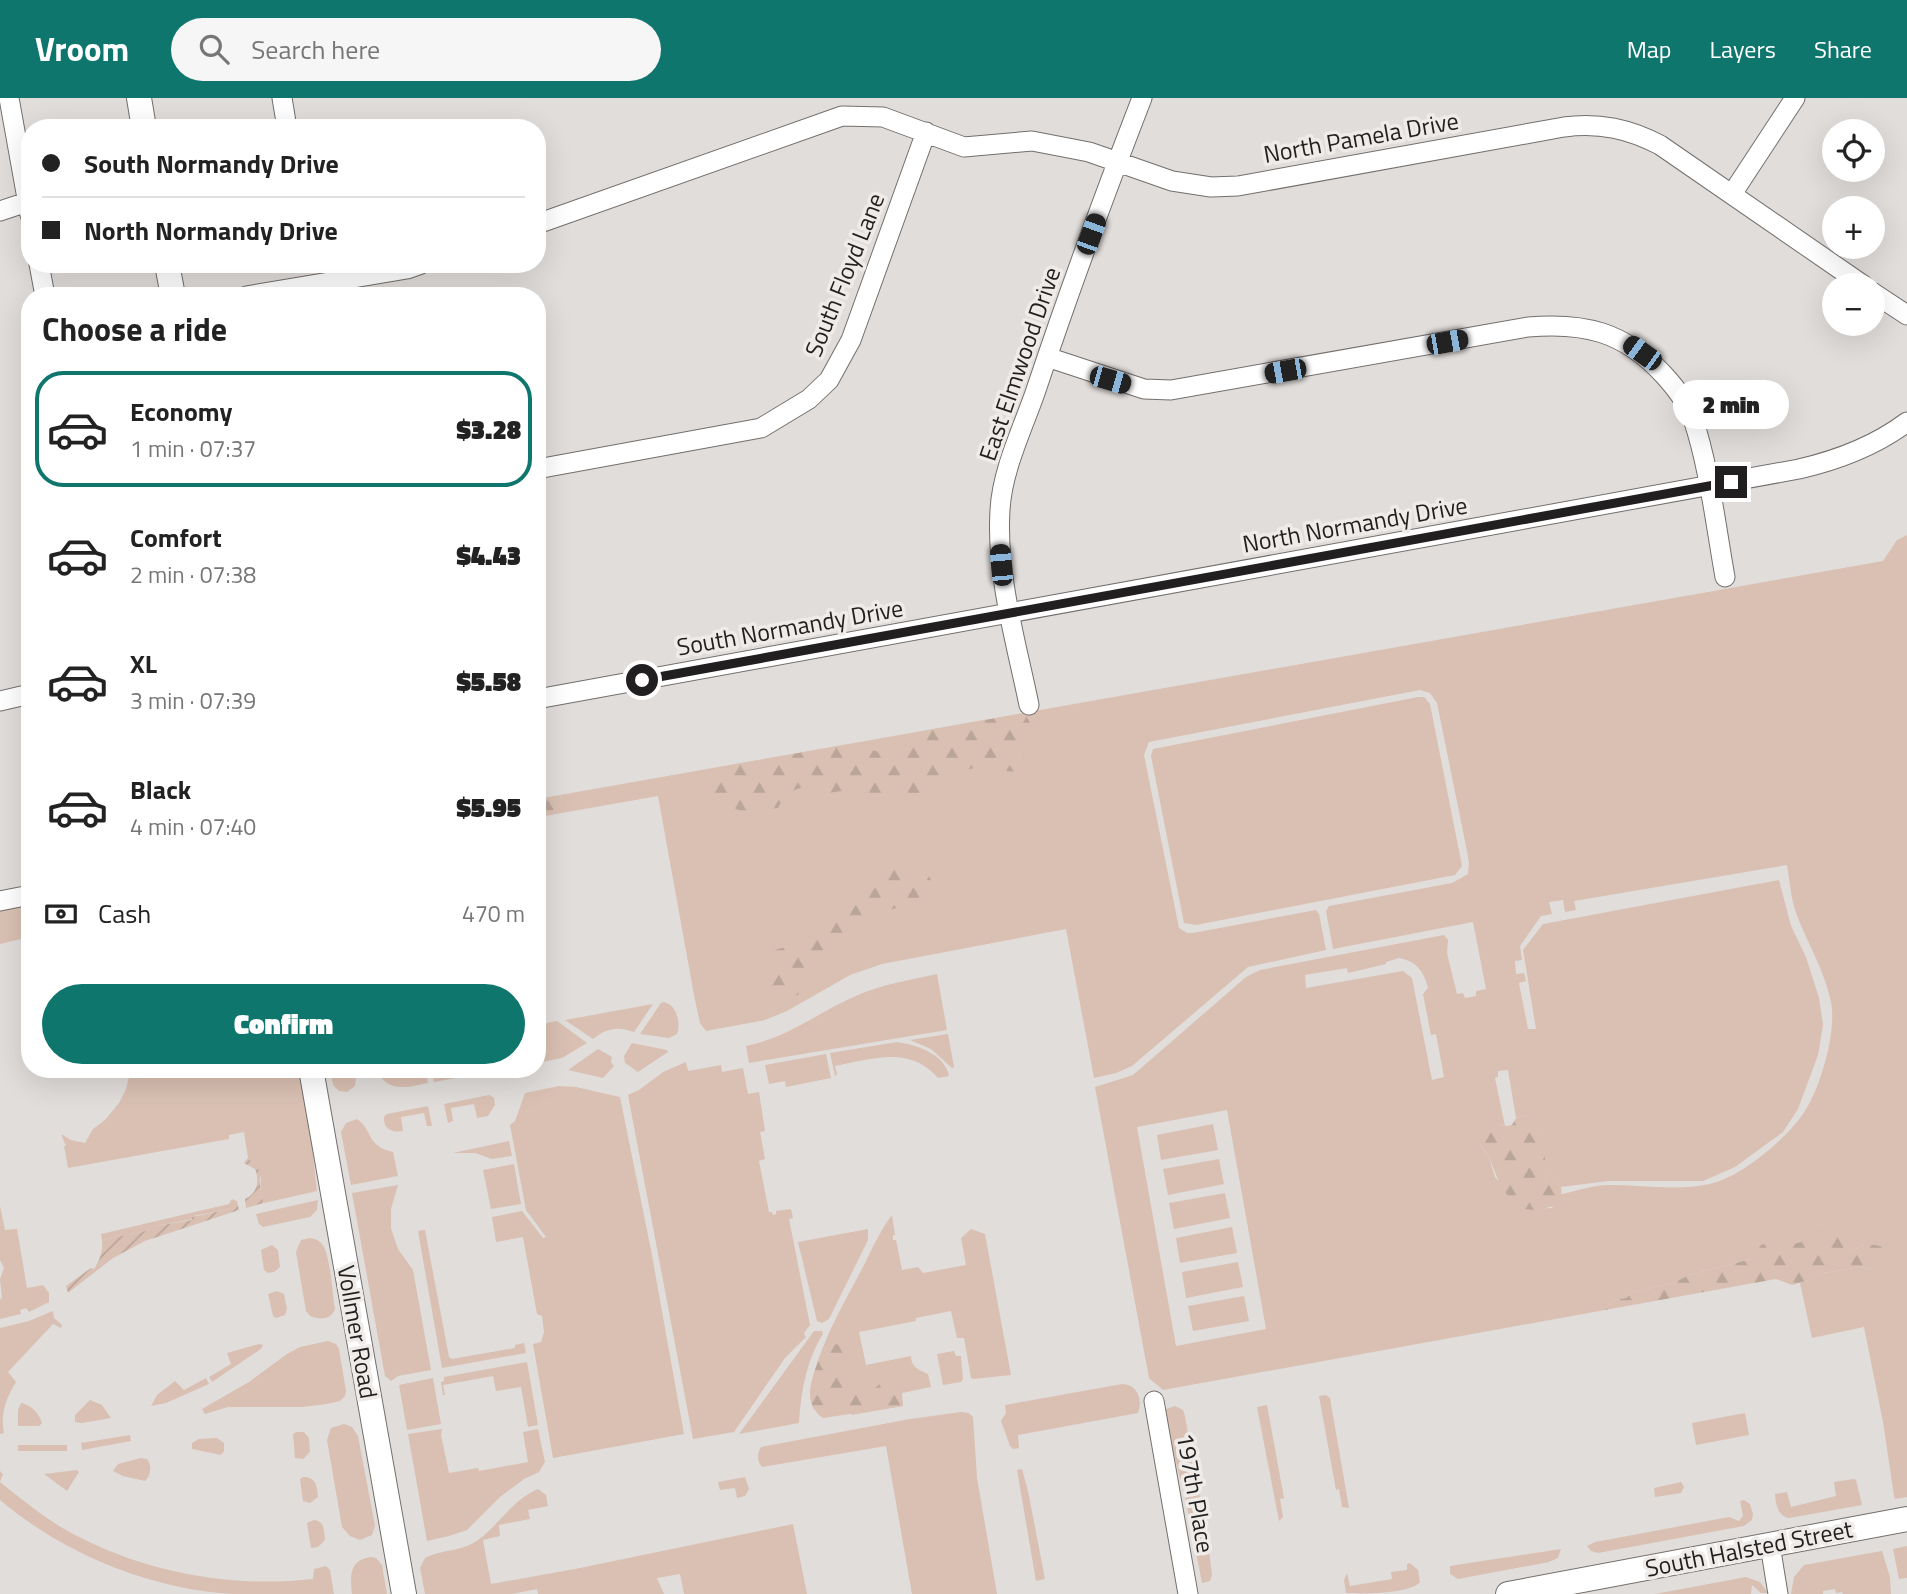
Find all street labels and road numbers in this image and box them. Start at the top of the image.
street label: North Pamela Drive [1261,102,1461,172]
street label: South Floyd Lane [795,187,893,362]
street label: East Elmwood Drive [969,262,1069,465]
street label: North Normandy Drive [1240,487,1470,562]
street label: South Normandy Drive [674,589,906,665]
street label: Vollmer Road [329,1262,387,1401]
street label: 197th Place [1168,1430,1224,1556]
street label: South Halsted Street [1642,1510,1856,1586]

